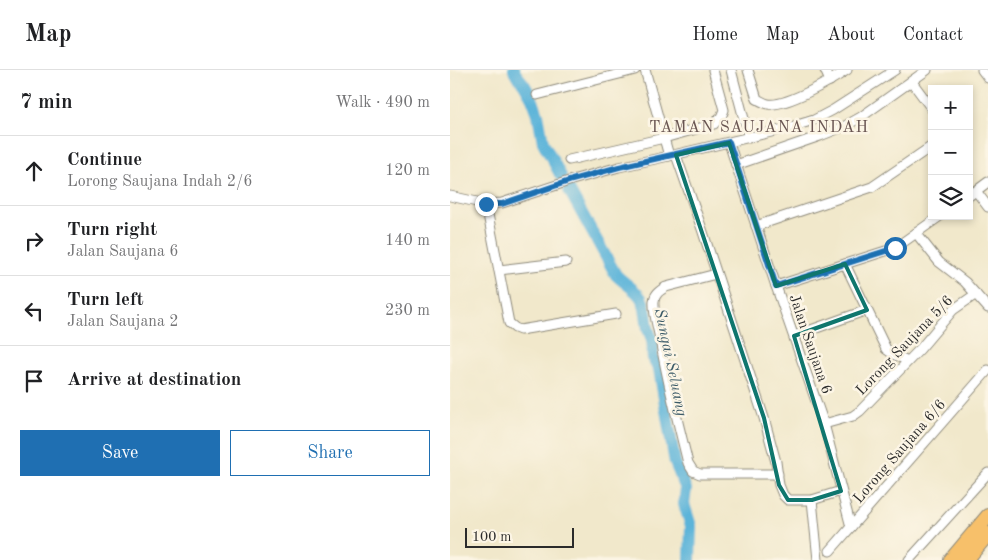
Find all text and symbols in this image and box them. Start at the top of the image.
text: Map [25,23,72,47]
text: Home [692,26,738,44]
text: Map [766,26,799,44]
text: About [827,26,875,44]
text: Contact [903,26,963,44]
map controls [928,85,973,220]
button: + [928,85,973,130]
text: 7 min [20,92,73,113]
text: Walk · 490 m [335,95,430,111]
district label: TAMAN SAUJANA INDAH [649,120,869,136]
button: − [928,130,973,175]
text: Continue [67,151,142,170]
icon: ahead [20,157,48,185]
text: 120 m [385,163,430,179]
text: Lorong Saujana Indah 2/6 [67,174,252,190]
button: layers [928,175,973,220]
route end [475,193,498,216]
text: Turn right [67,221,157,240]
icon: right [20,227,48,255]
text: 140 m [385,233,430,249]
route start [884,237,907,260]
text: Jalan Saujana 6 [67,244,179,260]
text: Turn left [67,291,144,310]
street label: Jalan Saujana 6 [785,293,834,396]
street label: Lorong Saujana 5/6 [854,293,956,399]
icon: left [20,297,48,325]
text: 230 m [385,303,430,319]
water label: Sungai Seluang [651,307,689,418]
text: Jalan Saujana 2 [67,314,179,330]
icon: arrive [20,367,48,395]
text: Arrive at destination [67,371,241,390]
street label: Lorong Saujana 6/6 [851,397,949,507]
button: Save [20,430,220,476]
button: Share [230,430,430,476]
scale bar [465,525,574,548]
text: 100 m [472,530,511,544]

